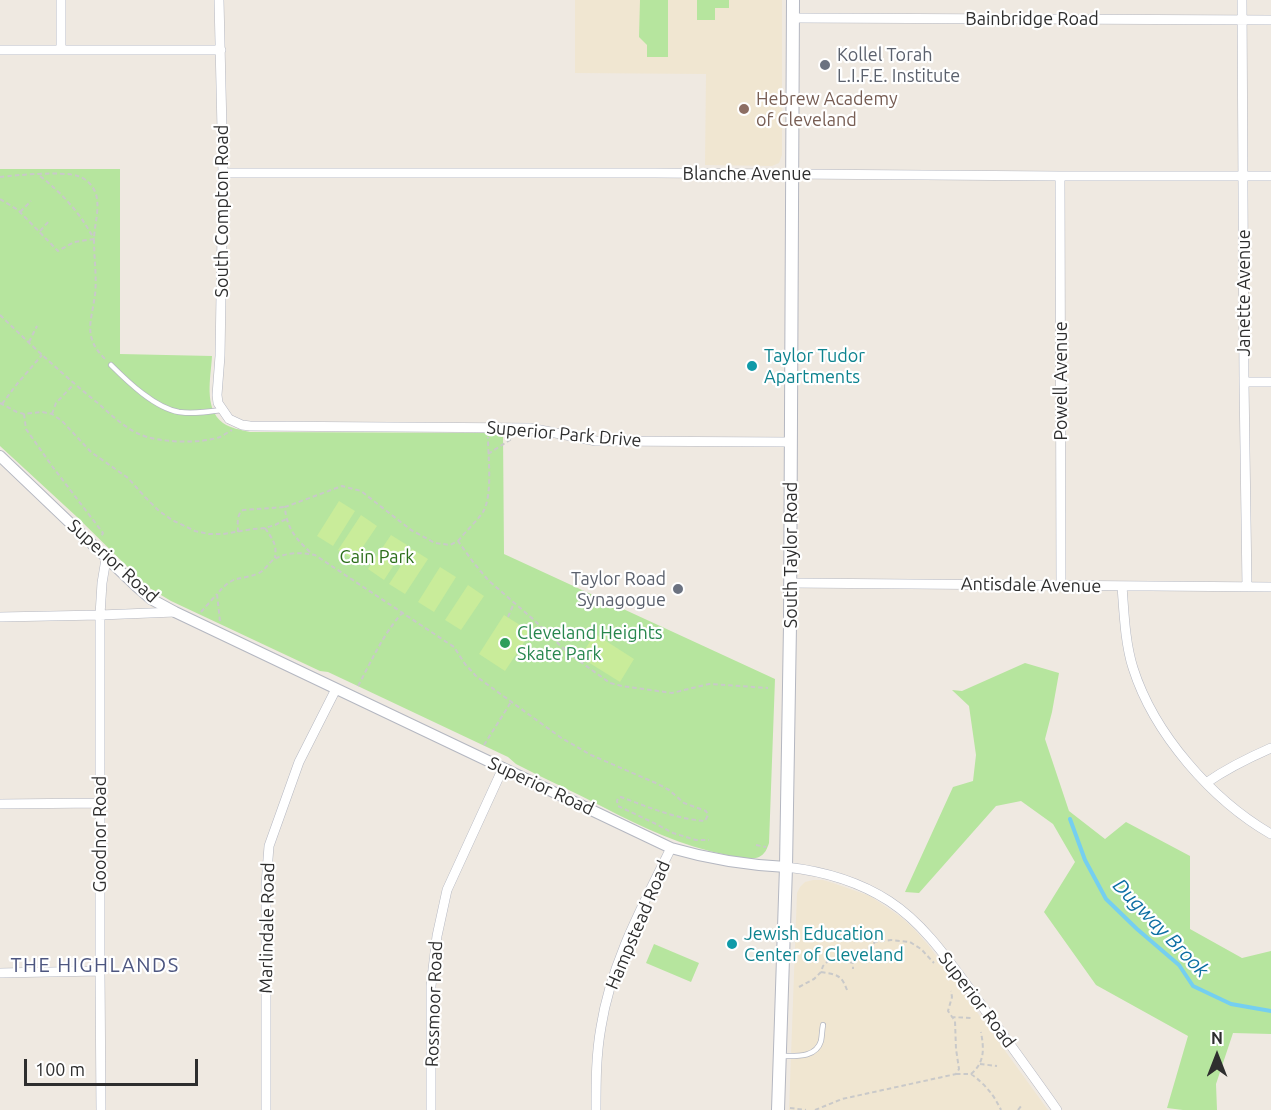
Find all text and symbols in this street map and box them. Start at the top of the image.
street label: Bainbridge Road [965,8,1099,30]
place label: Kollel Torah L.I.F.E. Institute [837,44,960,86]
marker: Kollel Torah L.I.F.E. Institute [818,58,832,72]
place label: Hebrew Academy of Cleveland [756,88,898,130]
marker: Hebrew Academy of Cleveland [737,102,751,116]
street label: South Compton Road [211,125,233,297]
street label: Blanche Avenue [682,163,812,185]
street label: Janette Avenue [1233,229,1255,357]
street label: Powell Avenue [1050,321,1072,441]
place label: Taylor Tudor Apartments [764,345,865,388]
marker: Taylor Tudor Apartments [745,359,759,373]
street label: Superior Park Drive [486,416,642,452]
street label: South Taylor Road [780,482,802,628]
street label: Superior Road [63,515,163,607]
park label: Cain Park [340,546,414,568]
place label: Taylor Road Synagogue [571,568,666,610]
street label: Antisdale Avenue [961,573,1101,597]
marker: Taylor Road Synagogue [671,582,685,596]
place label: Cleveland Heights Skate Park [517,622,663,664]
marker: Cleveland Heights Skate Park [498,636,512,650]
street label: Superior Road [485,752,597,820]
street label: Goodnor Road [89,776,111,892]
street label: Hampstead Road [601,857,675,993]
street label: Marlindale Road [255,862,279,994]
water label: Dugway Brook [1108,874,1214,982]
place label: Jewish Education Center of Cleveland [744,923,904,966]
marker: Jewish Education Center of Cleveland [725,937,739,951]
street label: Rossmoor Road [421,940,447,1068]
street label: Superior Road [934,948,1020,1052]
district label: THE HIGHLANDS [10,953,180,977]
north arrow [1187,1026,1247,1086]
text: N [1211,1029,1223,1047]
scale bar [27,1047,201,1085]
text: 100 m [35,1059,85,1079]

